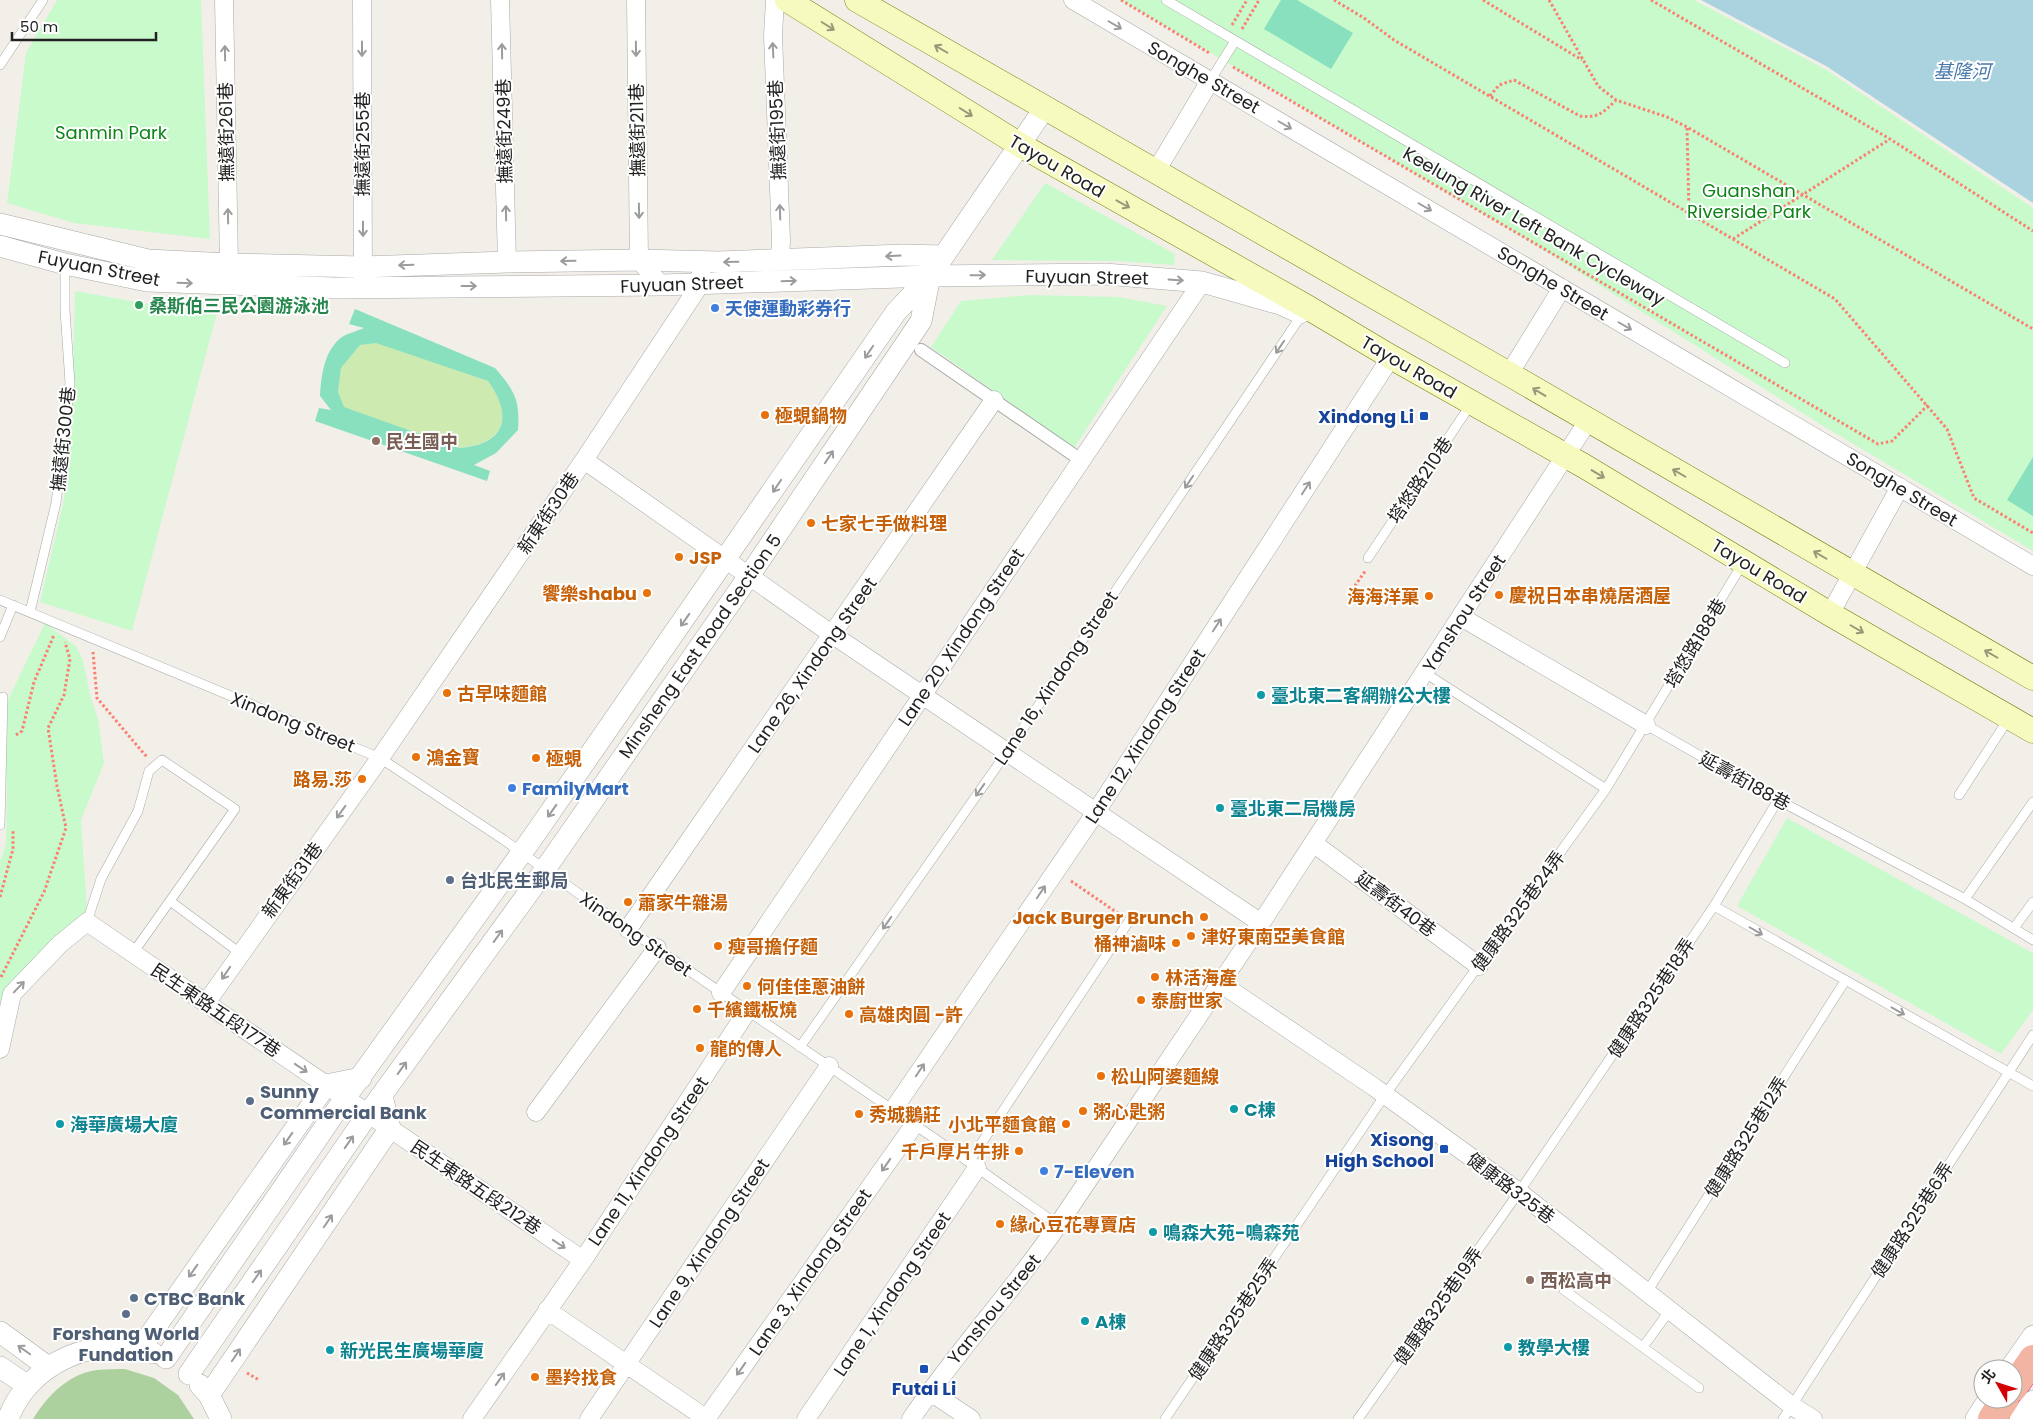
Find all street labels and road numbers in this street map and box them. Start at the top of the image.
street label: Songhe Street [1143,35,1265,119]
street label: 撫遠街249巷 [491,78,517,184]
street label: 撫遠街195巷 [763,79,791,181]
street label: 撫遠街261巷 [213,82,239,182]
street label: 撫遠街211巷 [624,83,650,177]
street label: 撫遠街255巷 [350,92,375,196]
street label: Tayou Road [1005,129,1109,203]
street label: Keelung River Left Bank Cycleway [1399,141,1669,311]
street label: Songhe Street [1493,240,1613,326]
street label: Fuyuan Street [36,244,162,292]
street label: Fuyuan Street [1025,263,1149,291]
street label: Fuyuan Street [620,269,744,299]
street label: Tayou Road [1357,330,1461,404]
street label: 撫遠街300巷 [45,385,81,493]
street label: 塔悠路210巷 [1382,432,1458,528]
street label: Songhe Street [1842,446,1962,532]
street label: 新東街30巷 [511,467,585,559]
street label: Minsheng East Road Section 5 [613,529,787,763]
street label: Tayou Road [1707,533,1811,609]
street label: Lane 20, Xindong Street [892,543,1030,731]
street label: Yanshou Street [1417,549,1511,677]
street label: Lane 26, Xindong Street [742,572,882,758]
street label: Lane 16, Xindong Street [988,586,1124,770]
street label: 塔悠路188巷 [1658,593,1732,693]
street label: Lane 12, Xindong Street [1079,644,1211,828]
street label: Xindong Street [227,686,359,758]
street label: 延壽街188巷 [1695,746,1795,816]
street label: 新東街31巷 [256,837,328,923]
street label: 健康路325巷24弄 [1466,845,1570,977]
street label: 延壽街40巷 [1351,866,1441,942]
street label: Xindong Street [575,886,697,982]
street label: 健康路325巷18弄 [1602,933,1700,1063]
street label: 民生東路五段177巷 [146,957,286,1063]
street label: Lane 11, Xindong Street [582,1071,714,1251]
street label: 健康路325巷12弄 [1699,1072,1793,1202]
street label: 民生東路五段212巷 [406,1134,546,1240]
street label: 健康路325巷 [1462,1147,1560,1229]
street label: Lane 9, Xindong Street [643,1153,775,1333]
street label: 健康路325巷6弄 [1865,1157,1959,1283]
street label: Lane 3, Xindong Street [743,1184,877,1360]
street label: Lane 1, Xindong Street [828,1207,956,1381]
street label: 健康路325巷19弄 [1388,1242,1488,1370]
street label: Yanshou Street [942,1248,1046,1370]
street label: 健康路325巷25弄 [1182,1252,1284,1386]

